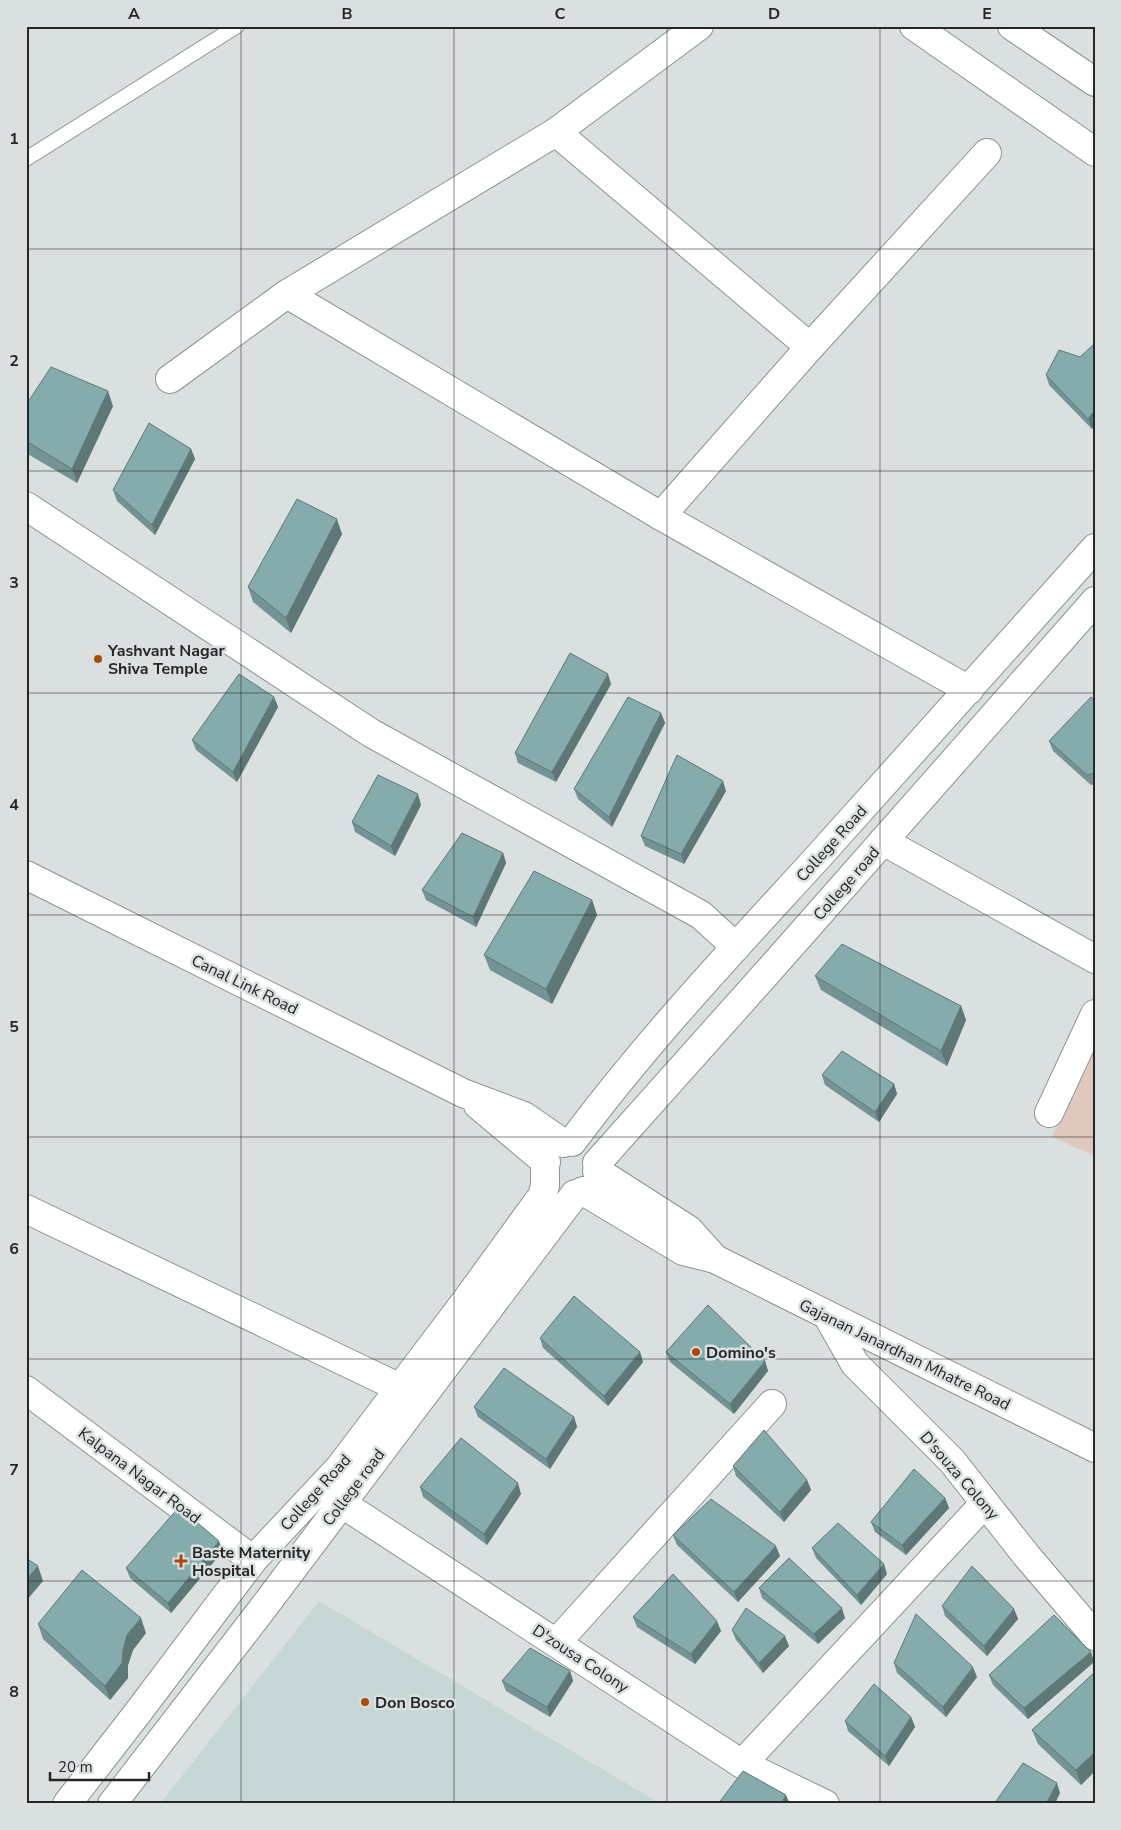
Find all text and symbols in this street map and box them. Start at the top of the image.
text: A [128,3,140,25]
text: B [341,3,353,25]
text: C [555,3,566,25]
text: D [768,3,780,25]
text: E [982,3,992,25]
text: 1 [9,128,19,150]
text: 2 [9,350,19,372]
text: 3 [9,572,19,594]
place label: Yashvant Nagar Shiva Temple [107,640,225,680]
marker: Yashvant Nagar Shiva Temple [92,653,104,665]
text: 4 [9,794,19,816]
street label: College Road [791,801,872,887]
street label: College road [808,842,885,925]
street label: Canal Link Road [188,950,302,1020]
text: 5 [9,1016,19,1038]
text: 6 [9,1238,19,1260]
street label: Gajanan Janardhan Mhatre Road [795,1294,1014,1416]
place label: Domino's [706,1342,776,1364]
marker: Domino's [690,1346,702,1358]
street label: Kalpana Nagar Road [74,1422,205,1529]
street label: D'souza Colony [915,1427,1004,1525]
street label: College road [318,1445,390,1531]
street label: College Road [275,1450,356,1536]
text: 7 [9,1459,19,1481]
place label: Baste Maternity Hospital [192,1542,311,1582]
marker: Baste Maternity Hospital [174,1554,188,1568]
street label: D'zousa Colony [528,1619,634,1699]
text: 8 [9,1681,19,1703]
place label: Don Bosco [375,1692,455,1714]
marker: Don Bosco [359,1696,371,1708]
scale bar [50,1750,149,1782]
text: 20 m [58,1757,93,1777]

